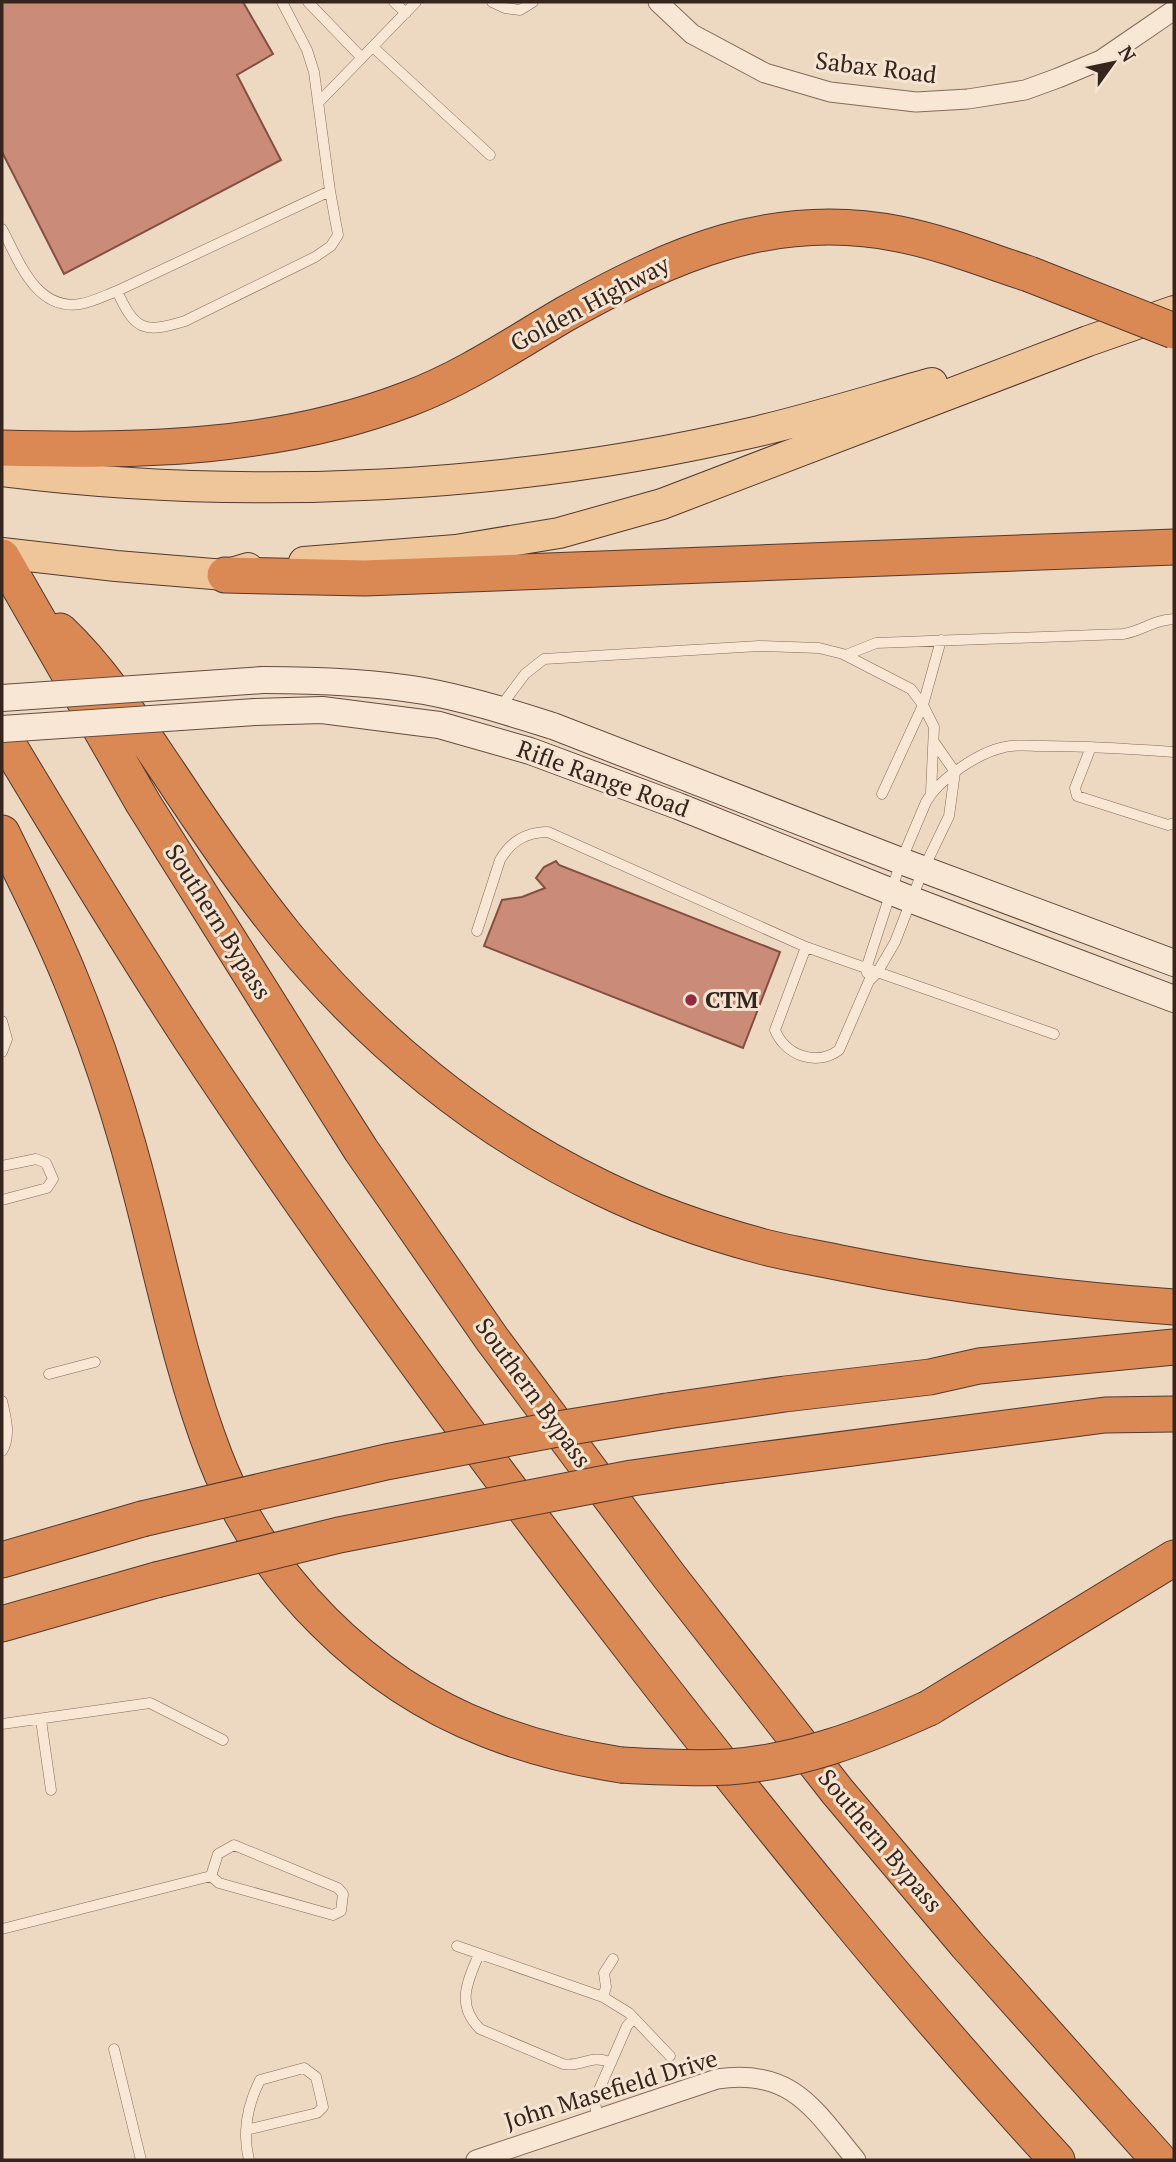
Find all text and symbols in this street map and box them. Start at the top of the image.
north arrow [1078,28,1148,98]
text: N [1113,41,1142,67]
street label: Sabax Road [814,44,939,90]
street label: Golden Highway [504,247,675,358]
street label: Rifle Range Road [513,732,694,824]
street label: Southern Bypass [158,838,279,1005]
place label: CTM [705,983,758,1015]
marker: CTM [683,992,699,1008]
street label: Southern Bypass [469,1311,599,1474]
street label: Southern Bypass [811,1762,950,1919]
street label: John Masefield Drive [500,2041,721,2137]

